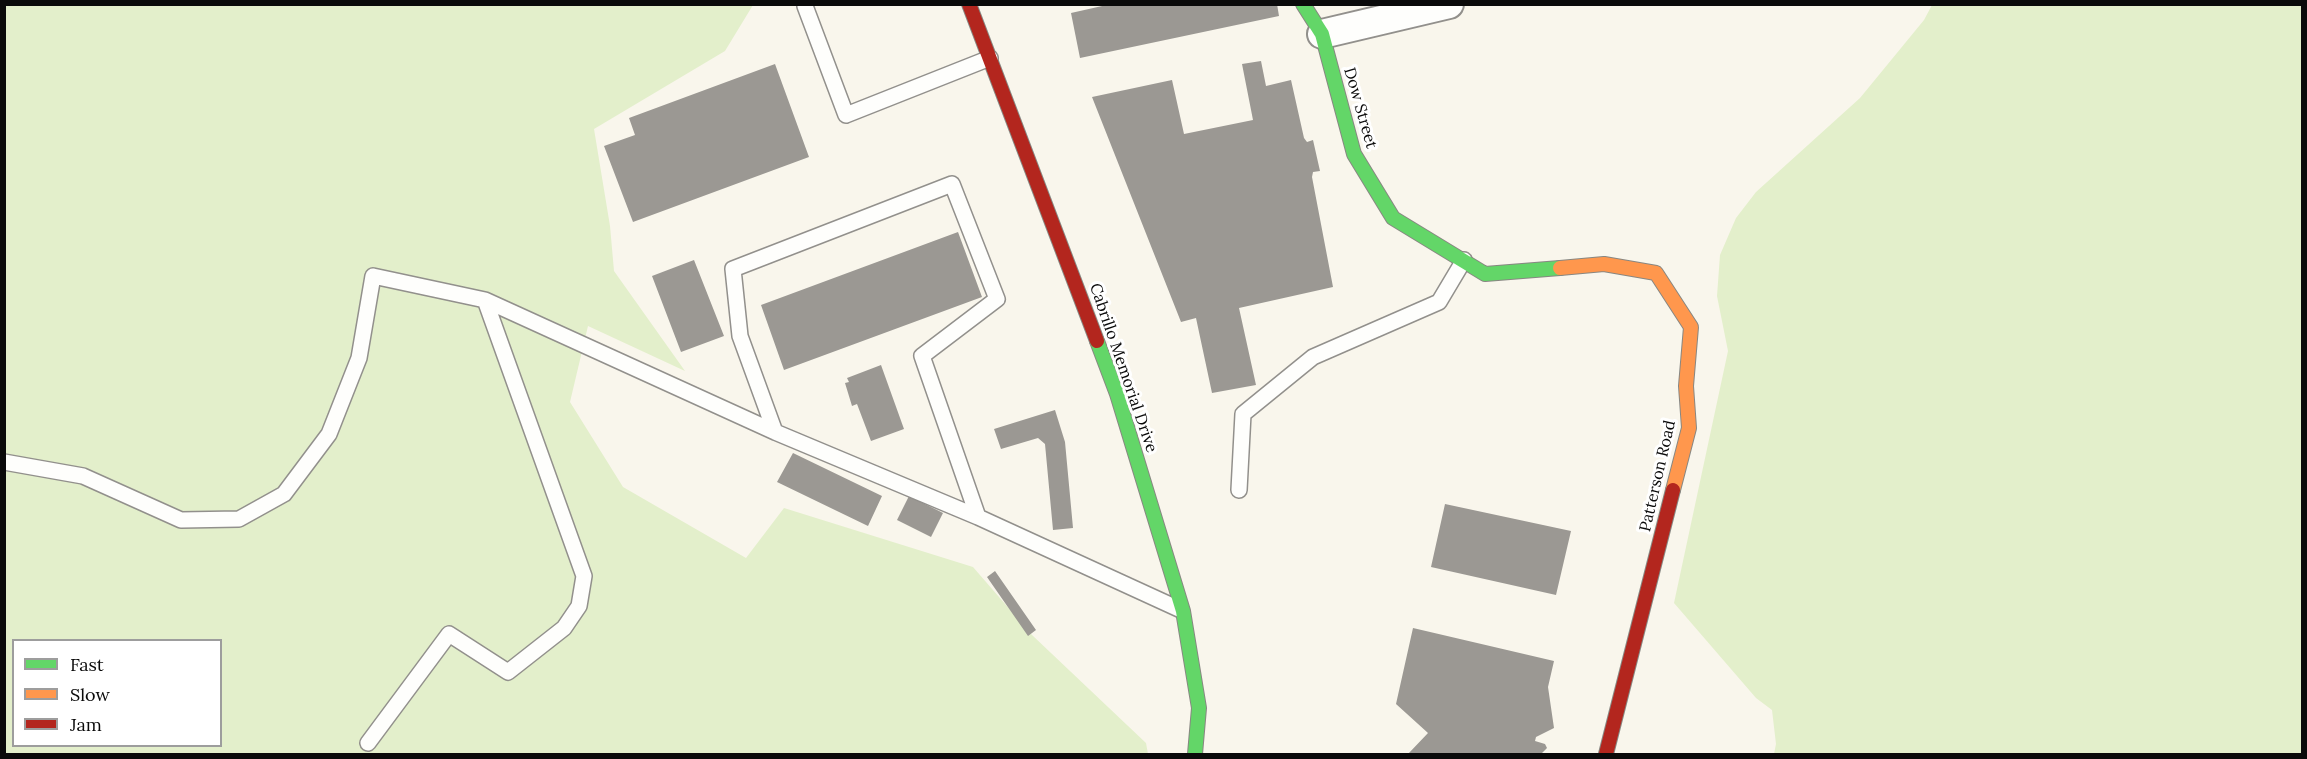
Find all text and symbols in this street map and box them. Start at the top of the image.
street label: Dow Street [1339,65,1381,151]
street label: Cabrillo Memorial Drive [1085,281,1161,455]
street label: Patterson Road [1636,418,1680,534]
legend [12,639,222,747]
text: Fast [70,653,104,676]
text: Slow [70,683,110,706]
text: Jam [70,713,102,736]

